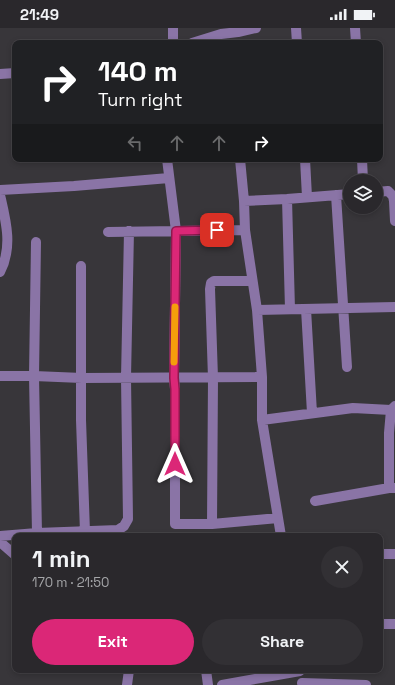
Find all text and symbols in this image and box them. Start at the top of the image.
text: 21:49 [20,5,59,24]
text: 140 m [98,53,178,89]
icon: right [32,56,84,108]
text: Turn right [98,88,182,111]
icon: left [124,132,146,154]
icon: ahead [166,132,188,154]
icon: ahead [208,132,230,154]
icon: right [250,132,272,154]
map controls [343,174,383,214]
button: layers [343,174,383,214]
pin [200,213,234,247]
icon: arrive [206,219,228,241]
position arrow [154,443,196,485]
text: 1 min [32,543,91,574]
button: close [321,546,363,588]
text: 170 m · 21:50 [32,574,109,591]
button: Exit [32,619,194,665]
button: Share [202,619,363,665]

